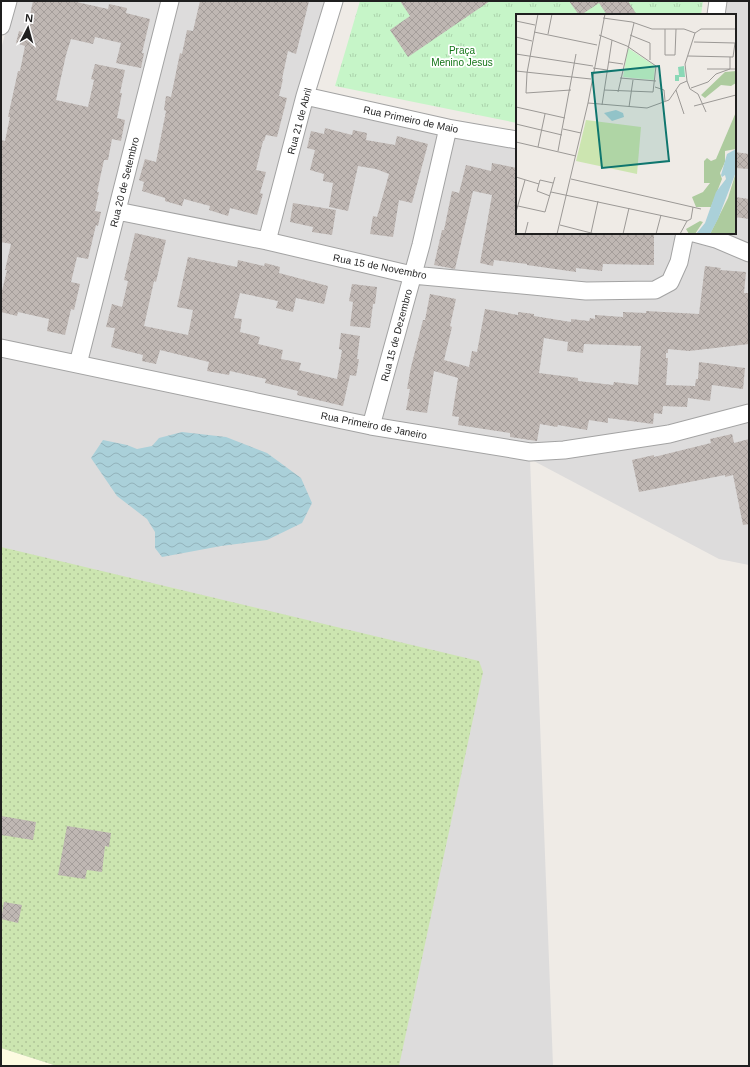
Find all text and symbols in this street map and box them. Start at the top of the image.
north arrow [8,8,48,48]
text: N [24,12,34,24]
inset map [516,14,736,234]
park label: Praça Menino Jesus [431,45,493,68]
street label: Rua 21 de Abril [285,87,314,156]
street label: Rua Primeiro de Maio [362,104,460,135]
street label: Rua 20 de Setembro [108,136,141,228]
street label: Rua 15 de Novembro [332,252,428,281]
street label: Rua 15 de Dezembro [379,287,414,382]
street label: Rua Primeiro de Janeiro [320,410,428,441]

